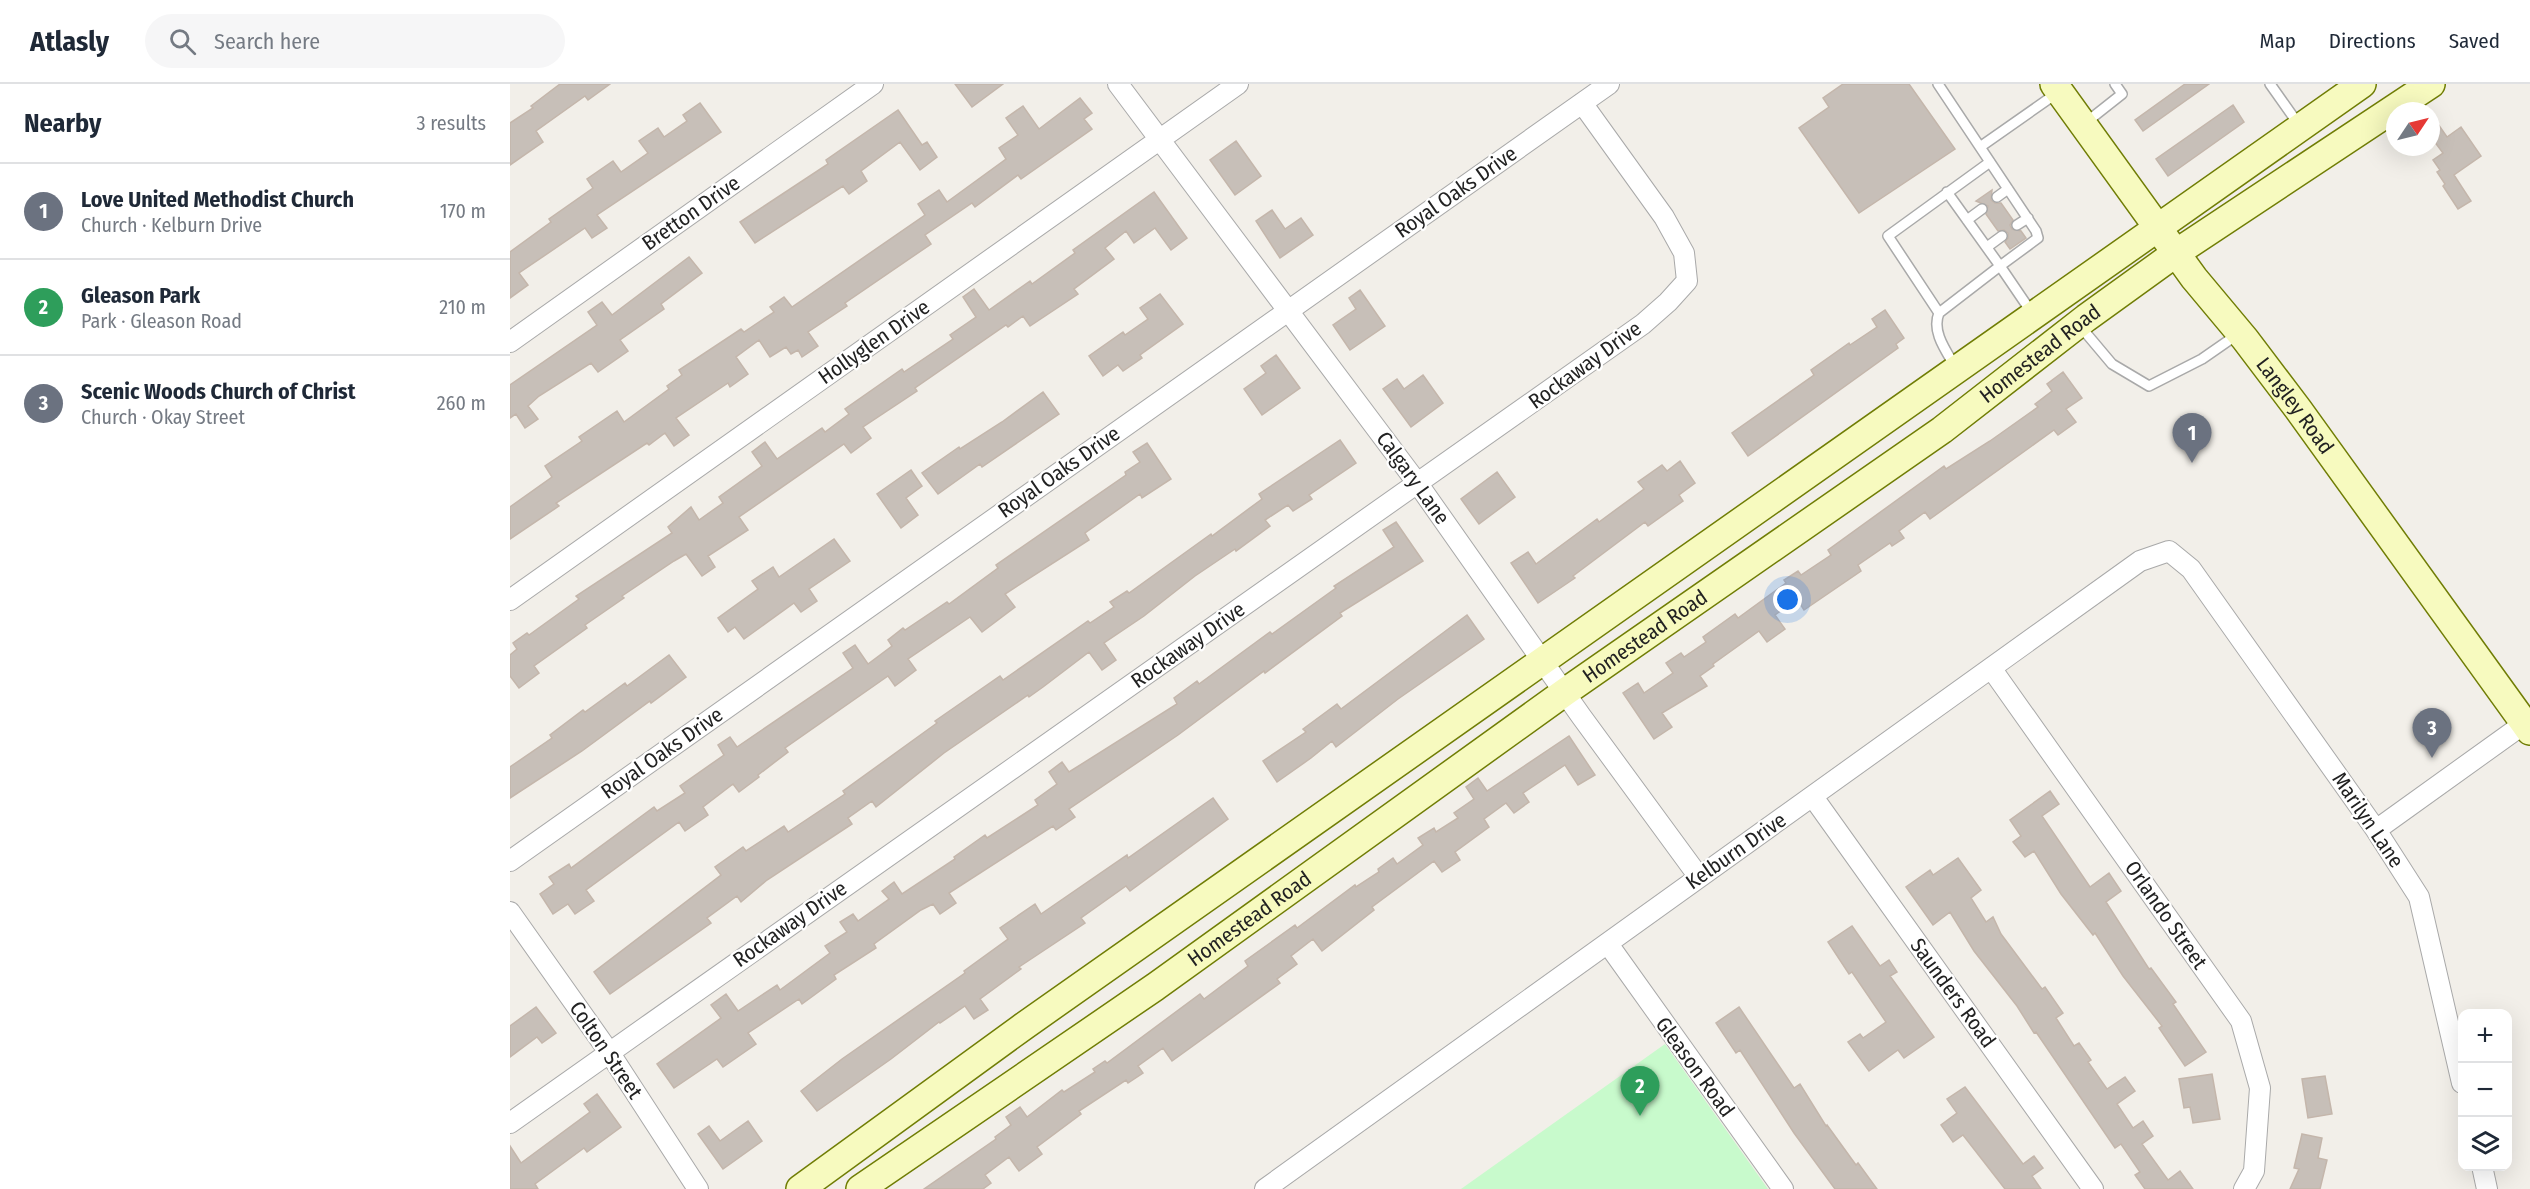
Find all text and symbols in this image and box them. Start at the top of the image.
search box [145,14,565,68]
text: Atlasly [30,25,109,58]
icon: search [166,25,199,58]
text: Search here [214,28,320,55]
text: Map [2259,28,2296,54]
text: Directions [2329,28,2416,54]
text: Saved [2449,28,2500,54]
north arrow [2386,102,2440,156]
text: Nearby [24,108,101,139]
text: 3 results [417,111,486,135]
street label: Royal Oaks Drive [1390,140,1522,244]
street label: Bretton Drive [637,170,745,256]
text: Love United Methodist Church [81,186,354,213]
text: 1 [39,199,48,223]
text: 170 m [440,199,486,223]
text: Church · Kelburn Drive [81,213,262,237]
text: Gleason Park [81,282,200,309]
street label: Hollyglen Drive [813,294,935,390]
text: 2 [39,295,48,319]
text: 210 m [439,295,486,319]
street label: Homestead Road [1974,299,2106,409]
text: Park · Gleason Road [81,309,242,333]
street label: Rockaway Drive [1524,315,1646,415]
street label: Langley Road [2250,352,2339,459]
text: Scenic Woods Church of Christ [81,378,356,405]
text: 3 [39,391,48,415]
text: 260 m [437,391,486,415]
text: Church · Okay Street [81,405,245,429]
pin: 1 [2172,414,2212,463]
street label: Royal Oaks Drive [993,420,1125,524]
street label: Calgary Lane [1371,427,1455,529]
street label: Homestead Road [1578,584,1712,689]
your location [1773,585,1802,614]
street label: Rockaway Drive [1126,596,1250,694]
street label: Royal Oaks Drive [596,701,728,805]
pin: 3 [2412,708,2452,758]
street label: Marilyn Lane [2327,767,2409,873]
street label: Kelburn Drive [1681,807,1791,895]
street label: Orlando Street [2119,856,2213,974]
street label: Homestead Road [1183,866,1316,972]
street label: Rockaway Drive [728,875,852,973]
street label: Saunders Road [1905,933,2001,1053]
street label: Colton Street [564,996,648,1104]
map controls [2458,1009,2512,1171]
button: + [2458,1009,2512,1063]
street label: Gleason Road [1650,1012,1740,1122]
button: − [2458,1063,2512,1117]
pin: 2 [1620,1066,1660,1116]
button: layers [2458,1117,2512,1171]

